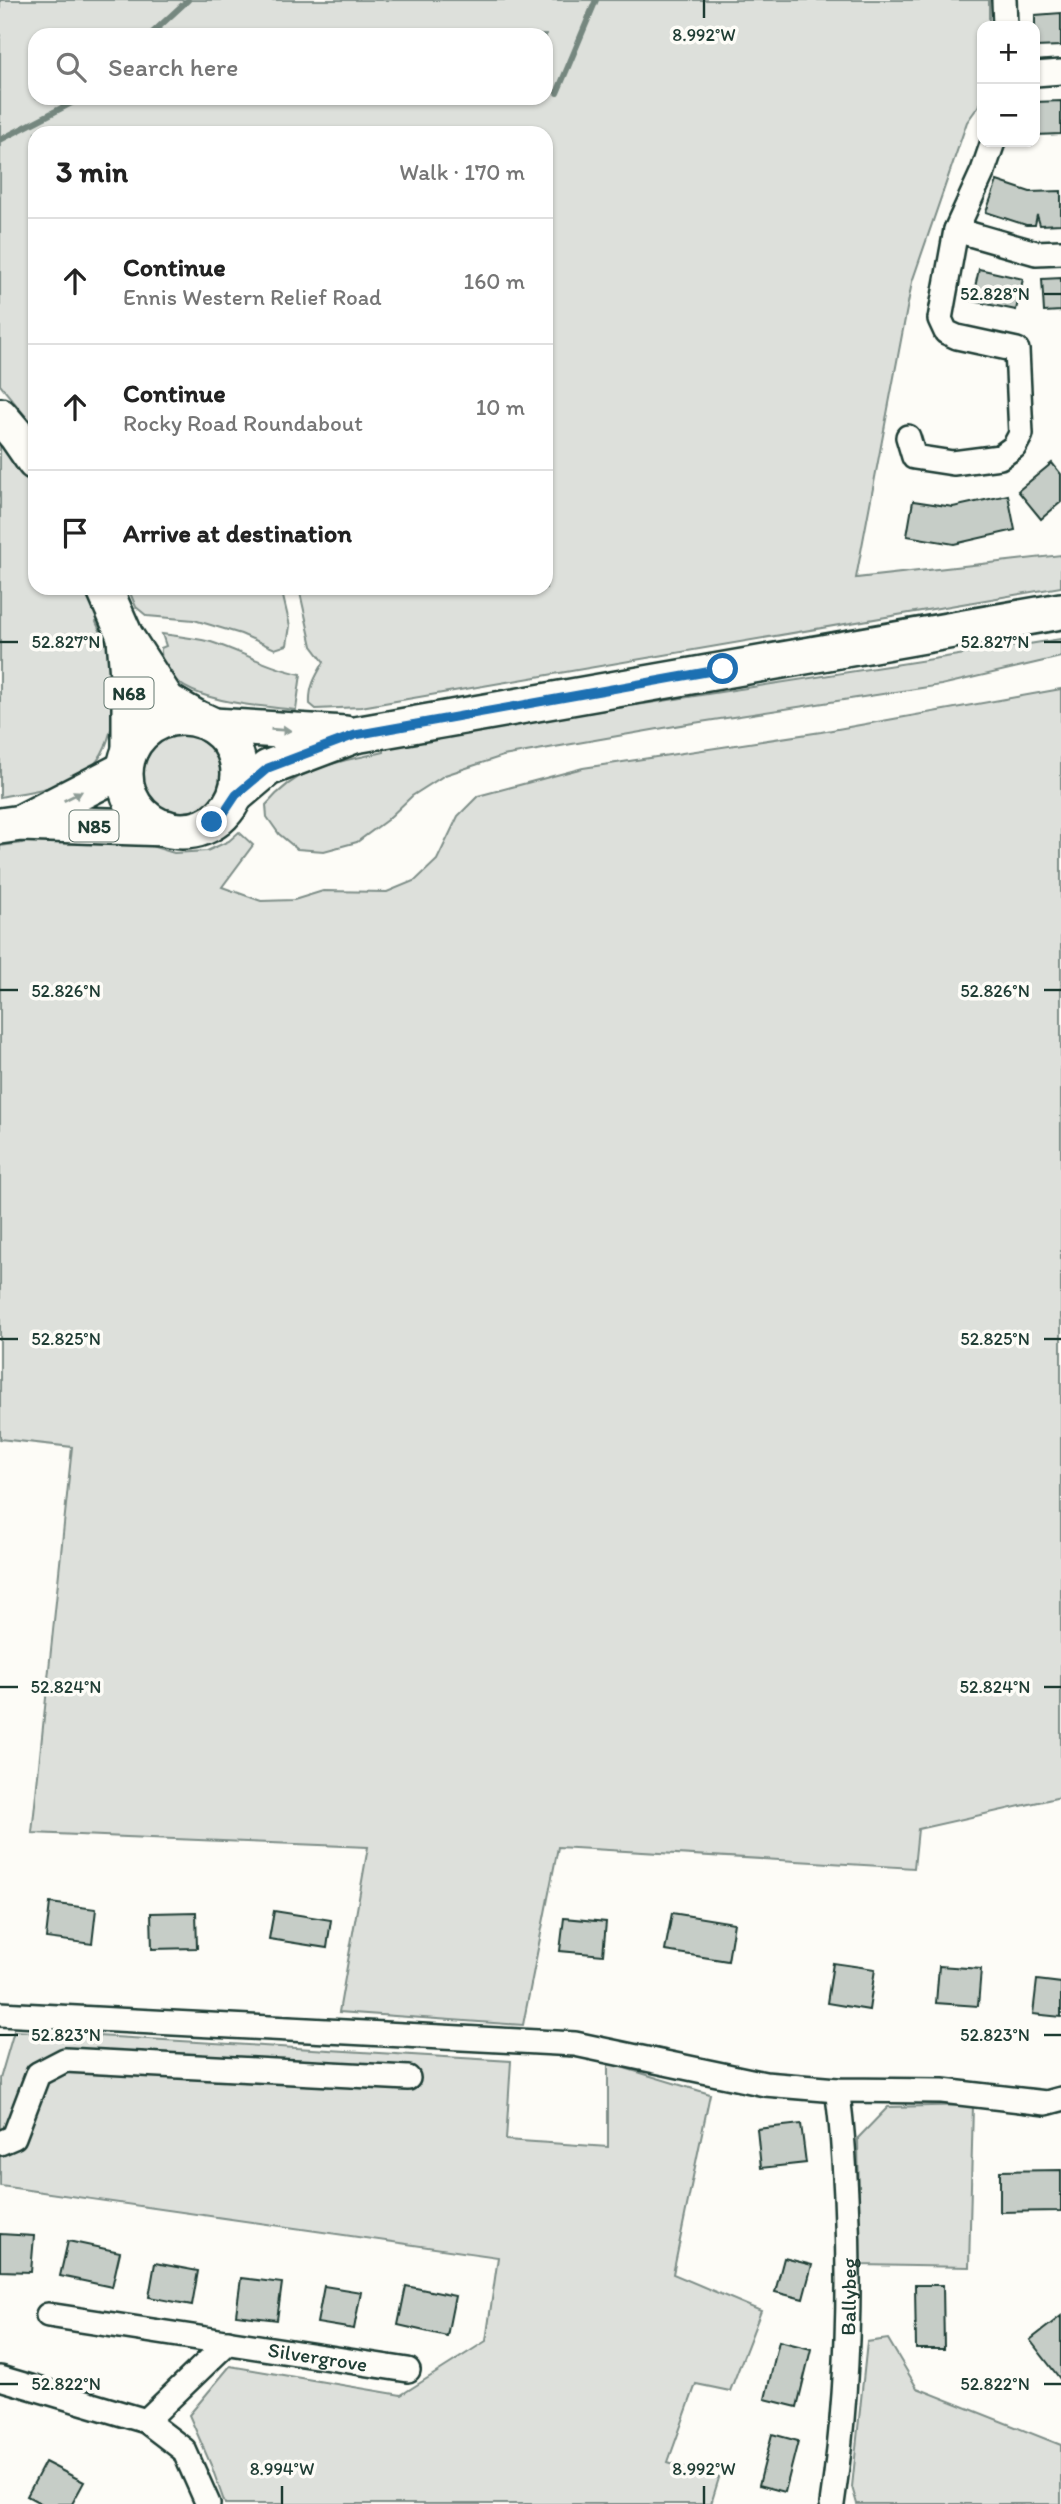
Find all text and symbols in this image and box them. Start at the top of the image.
map controls [977,21,1040,147]
button: + [977,21,1040,84]
text: 8.992°W [672,24,736,46]
search box [28,28,553,105]
icon: search [52,48,90,86]
text: Search here [108,51,238,83]
button: − [977,84,1040,147]
text: 3 min [56,153,128,190]
text: Walk · 170 m [399,158,525,186]
text: Continue [123,251,226,283]
icon: ahead [56,262,94,300]
text: 160 m [463,267,525,295]
text: Ennis Western Relief Road [123,283,382,311]
text: 52.828°N [960,283,1030,305]
text: Continue [123,377,226,409]
icon: ahead [56,388,94,426]
text: 10 m [476,393,525,421]
text: Rocky Road Roundabout [123,409,363,437]
icon: arrive [56,514,94,552]
text: Arrive at destination [123,517,352,549]
text: 52.827°N [31,631,101,653]
text: 52.827°N [960,631,1030,653]
route start [707,653,738,684]
road number: N68 [104,678,154,708]
one-way arrow [271,725,293,736]
one-way arrow [63,790,83,801]
route end [196,806,227,837]
road number: N85 [70,810,119,842]
text: 52.826°N [31,980,101,1002]
text: 52.826°N [960,980,1030,1002]
text: 52.825°N [31,1328,101,1350]
text: 52.825°N [960,1328,1030,1350]
text: 52.824°N [31,1676,101,1698]
text: 52.824°N [960,1676,1030,1698]
text: 52.823°N [31,2024,101,2046]
text: 52.823°N [960,2024,1030,2046]
street label: Ballybeg [835,2257,861,2336]
street label: Silvergrove [266,2336,369,2376]
text: 52.822°N [31,2373,101,2395]
text: 52.822°N [960,2373,1030,2395]
text: 8.994°W [250,2458,314,2480]
text: 8.992°W [672,2458,736,2480]

